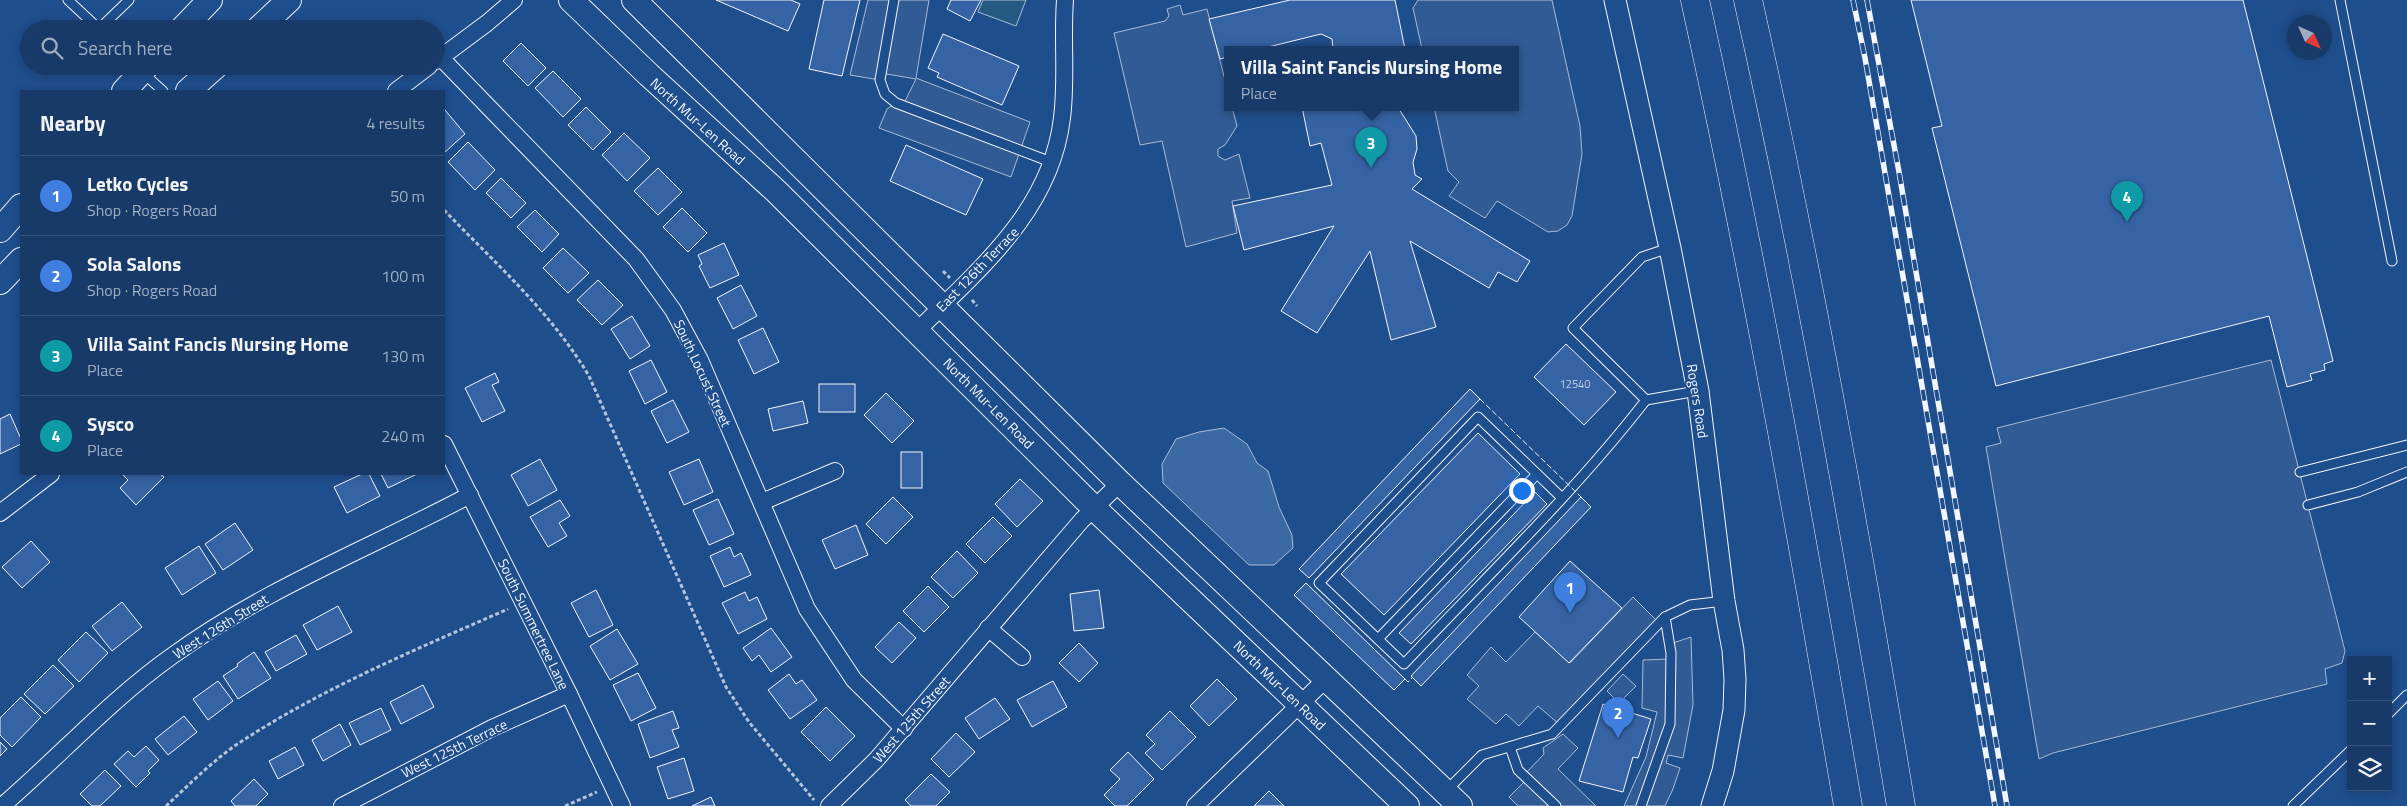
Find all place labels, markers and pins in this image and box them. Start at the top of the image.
pin: 3 [1355,127,1387,168]
pin: 4 [2111,181,2143,222]
pin: 1 [1554,572,1586,613]
pin: 2 [1602,697,1634,738]

